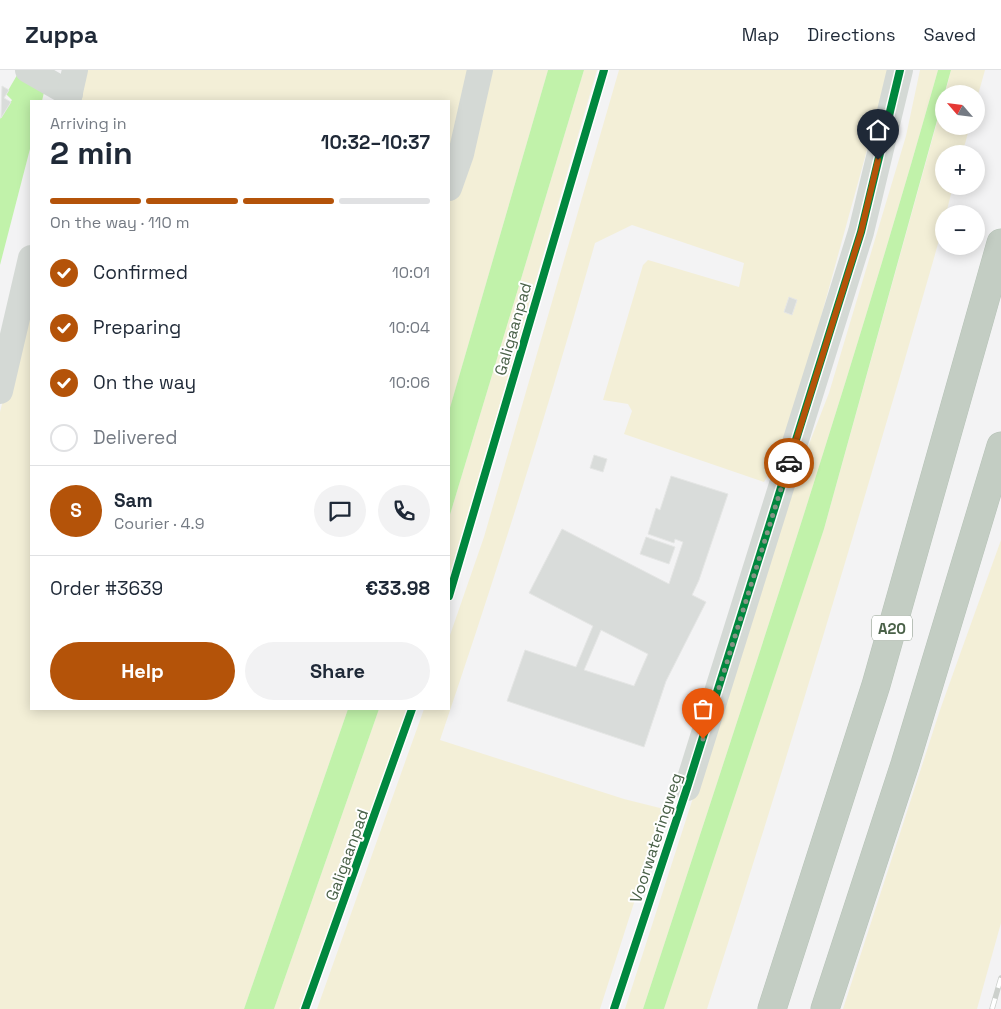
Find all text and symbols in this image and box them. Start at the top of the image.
text: Zuppa [25,19,98,50]
text: Map [742,23,779,46]
text: Directions [807,23,896,46]
text: Saved [924,23,976,46]
north arrow [935,85,985,135]
map controls [935,85,985,255]
pin [857,109,899,160]
text: Arriving in [50,113,127,134]
icon: home [864,116,892,144]
text: 10:32–10:37 [321,130,430,155]
text: 2 min [50,133,133,173]
button: + [935,145,985,195]
button: − [935,205,985,255]
text: On the way · 110 m [50,212,190,233]
icon: check [50,259,78,287]
text: Confirmed [93,260,188,285]
text: 10:01 [392,262,430,283]
street label: Galigaanpad [490,280,536,378]
icon: check [50,314,78,342]
text: Preparing [93,315,181,340]
text: 10:04 [389,317,430,338]
icon: check [50,369,78,397]
text: On the way [93,370,196,395]
text: 10:06 [389,372,430,393]
text: Delivered [93,425,178,450]
courier [764,438,814,488]
icon: car [775,449,803,477]
button: chat [314,485,366,537]
button: phone [378,485,430,537]
text: Sam [114,488,153,513]
text: S [70,498,82,523]
text: Courier · 4.9 [114,513,204,534]
text: Order #3639 [50,576,163,601]
text: €33.98 [365,576,430,601]
road number: A20 [872,616,912,640]
button: Help [50,642,235,700]
button: Share [245,642,430,700]
pin [682,688,724,739]
icon: bag [689,695,717,723]
street label: Voorwateringweg [625,770,687,906]
street label: Galigaanpad [321,806,373,904]

